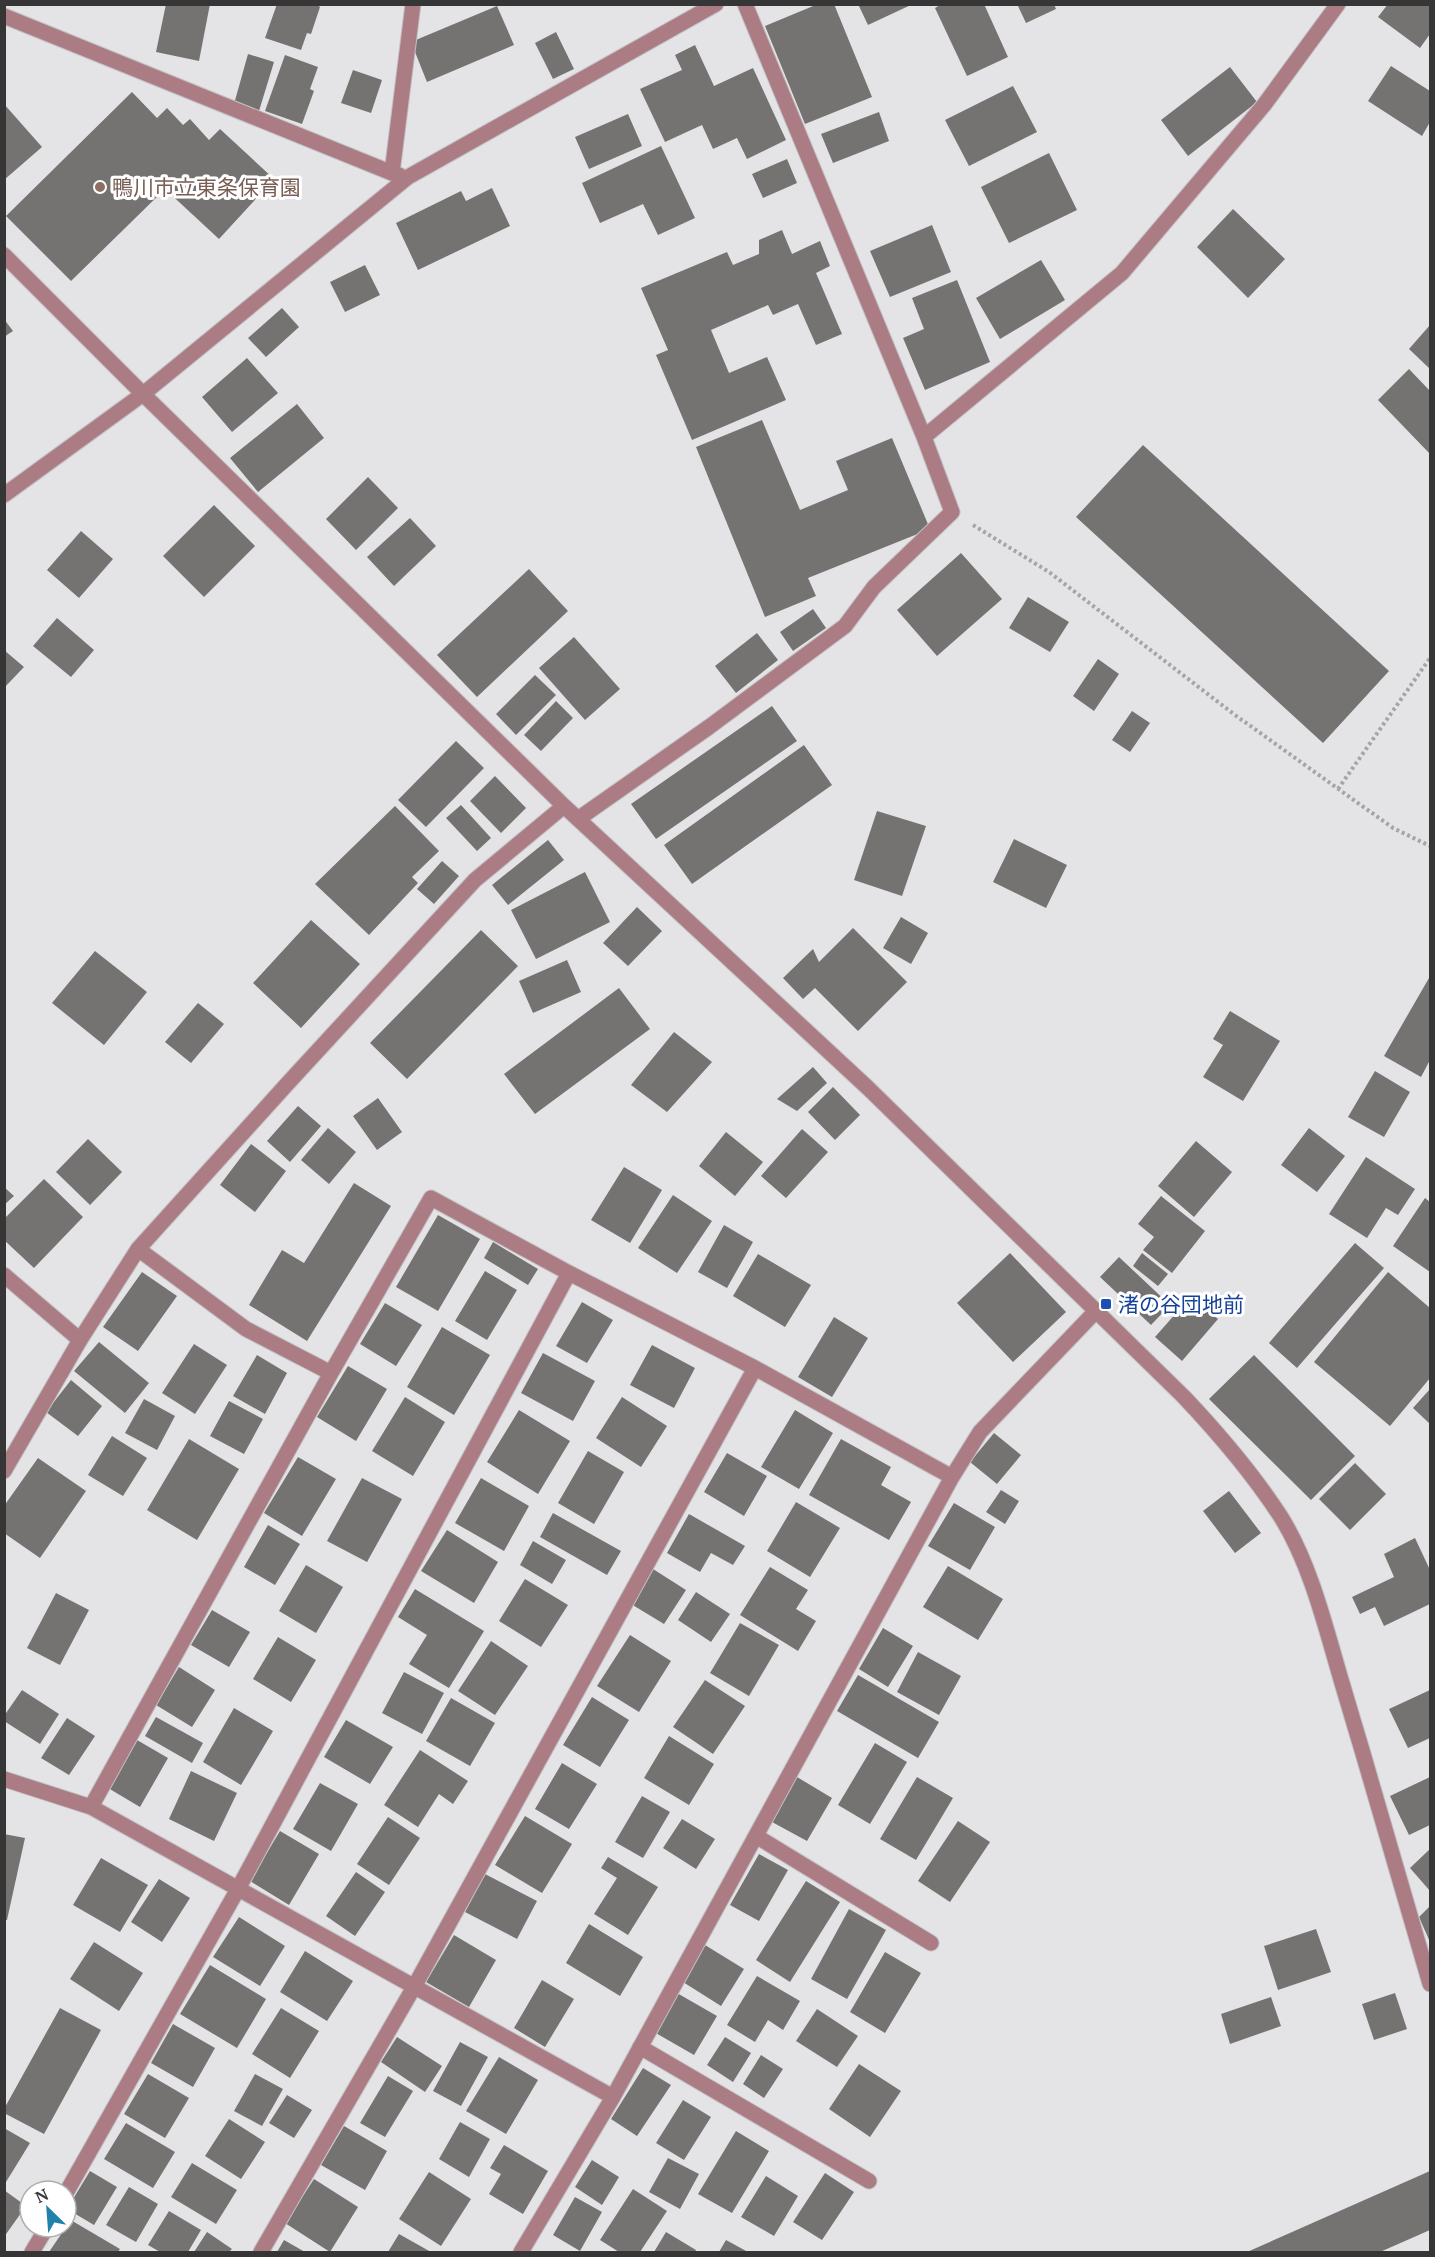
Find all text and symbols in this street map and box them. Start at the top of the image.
place label: 鴨川市立東条保育園 [112,173,301,201]
marker: 鴨川市立東条保育園 [93,180,107,194]
place label: 渚の谷団地前 [1118,1290,1244,1318]
marker: 渚の谷団地前 [1099,1297,1113,1311]
north arrow [18,2179,78,2239]
text: N [32,2183,52,2208]

